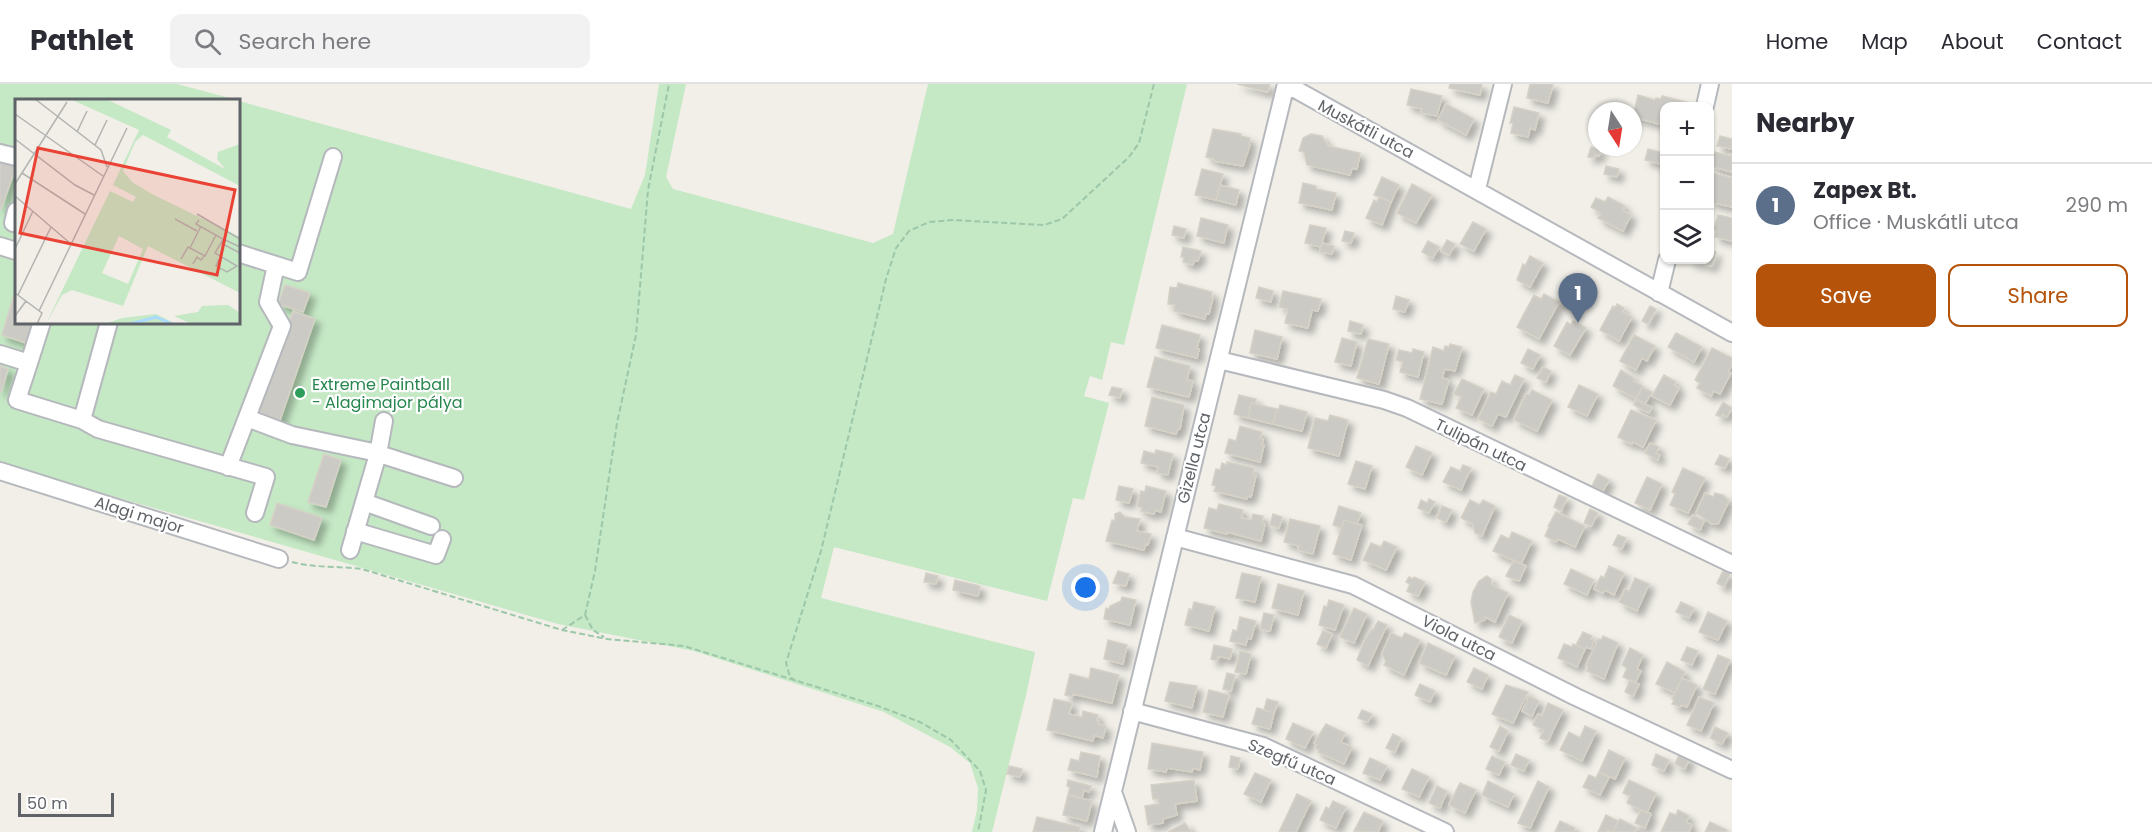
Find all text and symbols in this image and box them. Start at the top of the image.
search box [170,14,590,68]
text: Pathlet [30,21,134,60]
icon: search [191,25,224,58]
text: Search here [239,26,371,57]
text: Home [1766,27,1828,56]
text: Map [1861,27,1908,56]
text: About [1941,27,2004,56]
text: Contact [2037,27,2122,56]
street label: Muskátli utca [1314,94,1418,164]
inset map [15,99,240,324]
north arrow [1588,102,1642,156]
map controls [1660,102,1714,264]
button: + [1660,102,1714,156]
text: Nearby [1756,105,1854,141]
button: − [1660,156,1714,210]
text: Zapex Bt. [1813,175,1917,206]
text: 1 [1772,191,1779,219]
text: 290 m [2065,191,2128,219]
text: Office · Muskátli utca [1813,208,2019,236]
button: layers [1660,210,1714,264]
button: Save [1756,264,1936,327]
button: Share [1948,264,2128,327]
pin: 1 [1558,274,1598,323]
place label: Extreme Paintball - Alagimajor pálya [312,373,463,414]
marker: Extreme Paintball - Alagimajor pálya [293,386,307,400]
street label: Gizella utca [1172,410,1216,506]
street label: Tulipán utca [1431,413,1531,477]
street label: Alagi major [92,491,186,539]
your location [1071,573,1100,602]
street label: Viola utca [1418,609,1500,667]
street label: Szegfű utca [1244,733,1340,791]
scale bar [18,790,114,818]
text: 50 m [27,792,68,815]

